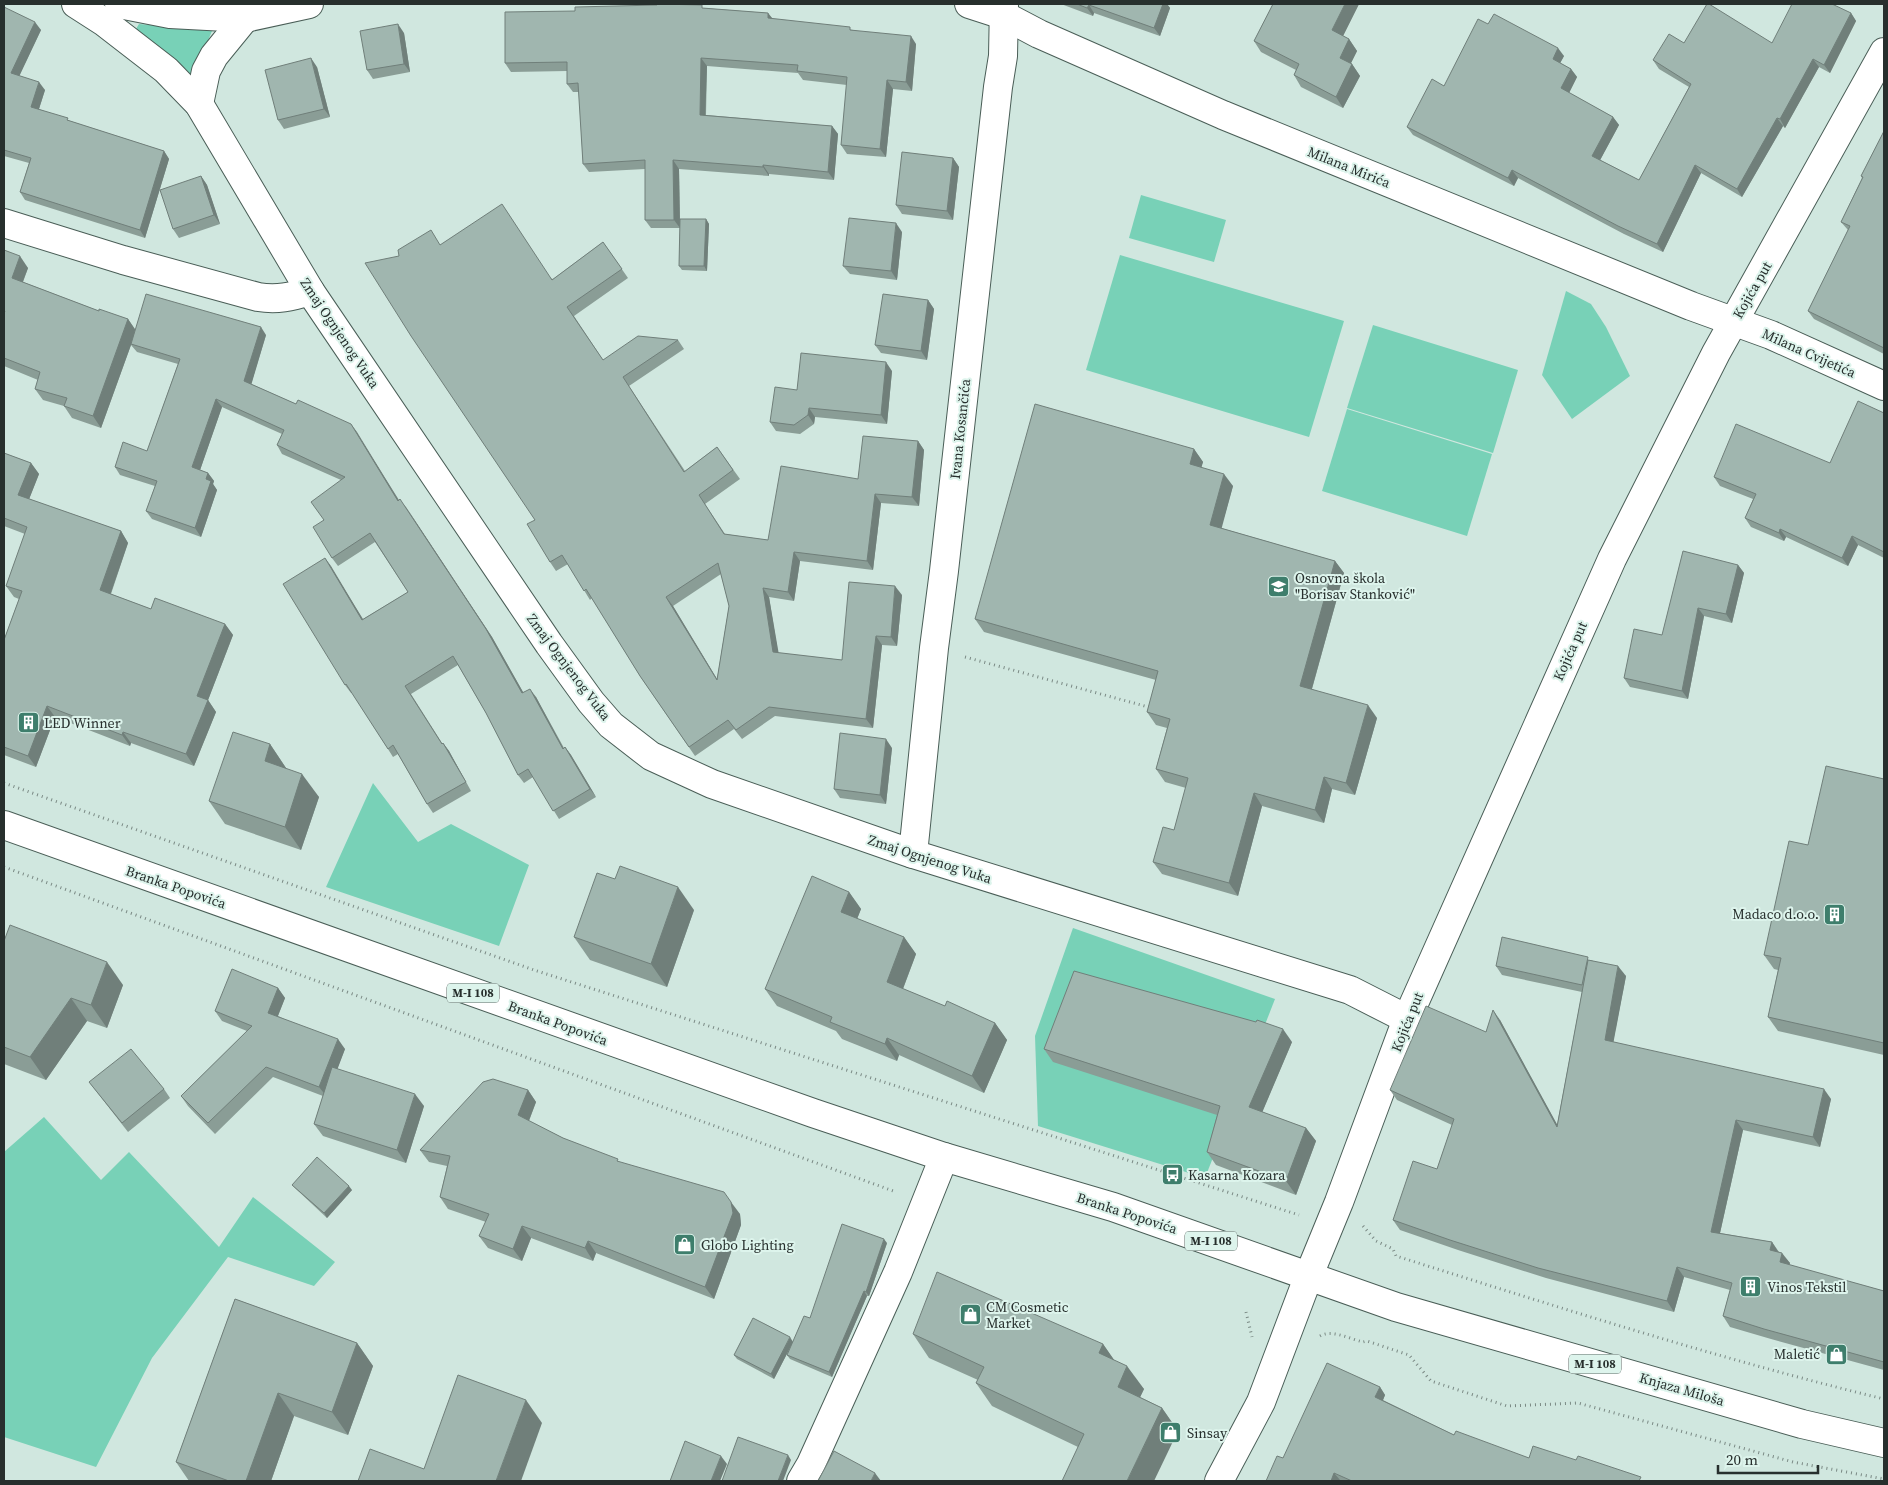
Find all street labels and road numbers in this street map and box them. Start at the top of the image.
street label: Milana Mirića [1305,141,1394,193]
street label: Kojića put [1728,257,1777,322]
street label: Zmaj Ognjenog Vuka [296,274,385,393]
street label: Milana Cvijetića [1759,323,1860,383]
street label: Ivana Kosančića [945,377,975,480]
street label: Zmaj Ognjenog Vuka [522,609,616,725]
street label: Kojića put [1548,618,1592,684]
street label: Zmaj Ognjenog Vuka [866,830,995,889]
street label: Branka Popovića [123,860,230,914]
road number: M-I 108 [447,984,499,1002]
street label: Kojića put [1386,989,1428,1055]
street label: Branka Popovića [505,996,611,1051]
street label: Branka Popovića [1074,1187,1181,1239]
road number: M-I 108 [1185,1232,1237,1250]
road number: M-I 108 [1569,1355,1621,1374]
street label: Knjaza Miloša [1637,1367,1728,1411]

